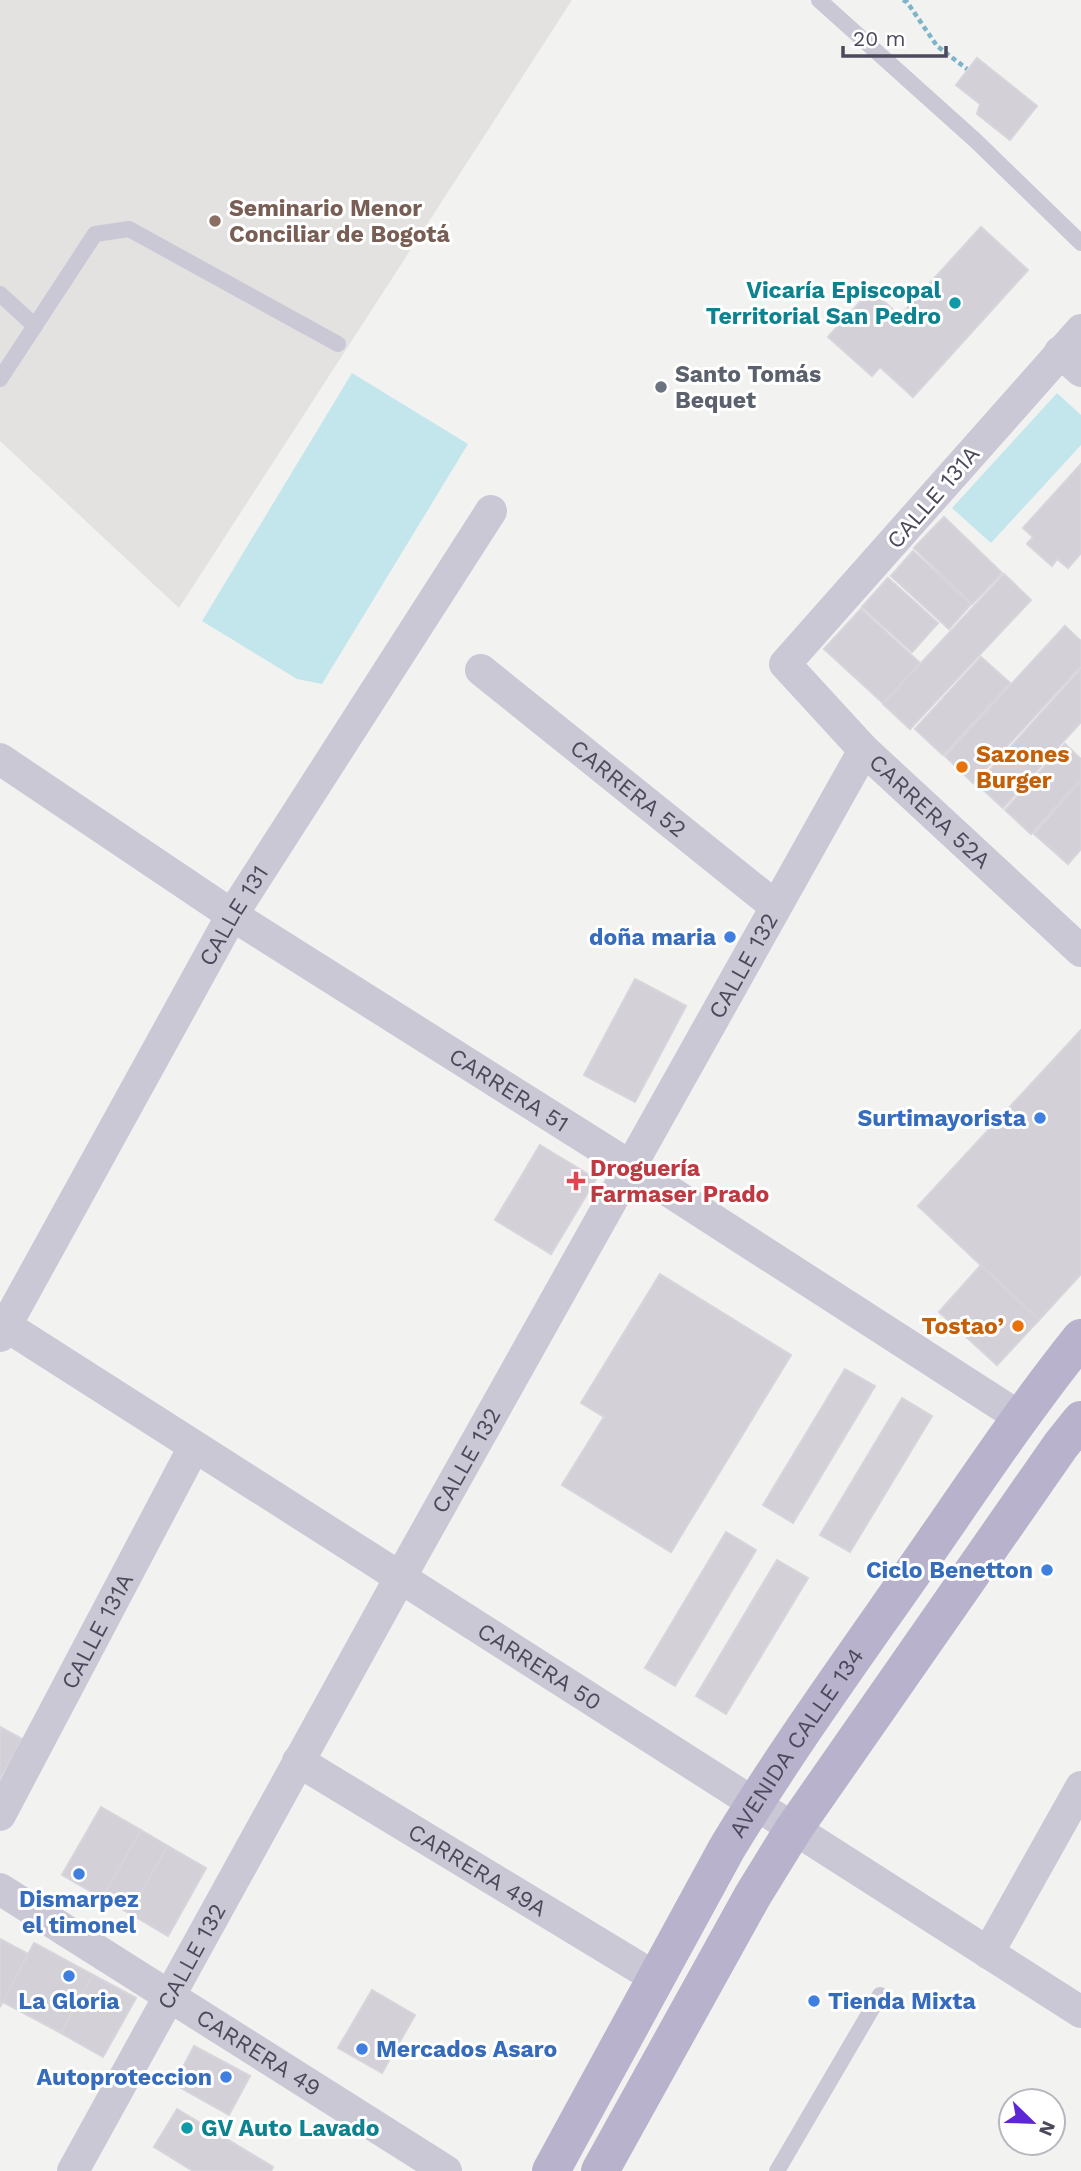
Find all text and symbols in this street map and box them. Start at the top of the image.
scale bar [843,14,946,58]
text: 20 m [853,26,905,51]
place label: Seminario Menor Conciliar de Bogotá [229,195,451,248]
marker: Seminario Menor Conciliar de Bogotá [207,213,223,229]
place label: Vicaría Episcopal Territorial San Pedro [706,277,941,330]
marker: Vicaría Episcopal Territorial San Pedro [947,295,963,311]
place label: Santo Tomás Bequet [675,361,821,414]
marker: Santo Tomás Bequet [653,379,669,395]
street label: CALLE 131A [882,441,985,554]
street label: CARRERA 52 [565,734,691,843]
place label: Sazones Burger [976,741,1069,794]
street label: CARRERA 52A [863,749,996,874]
marker: Sazones Burger [954,759,970,775]
street label: CALLE 131 [194,861,274,971]
street label: CALLE 132 [703,909,784,1023]
place label: doña maria [589,924,717,951]
marker: doña maria [722,929,738,945]
street label: CARRERA 51 [444,1042,573,1138]
place label: Surtimayorista [857,1105,1027,1132]
marker: Surtimayorista [1032,1110,1048,1126]
place label: Droguería Farmaser Prado [590,1155,769,1208]
marker: Droguería Farmaser Prado [568,1173,584,1189]
place label: Tostao’ [922,1313,1004,1340]
marker: Tostao’ [1010,1318,1026,1334]
street label: CALLE 132 [426,1403,507,1518]
place label: Ciclo Benetton [866,1557,1033,1584]
marker: Ciclo Benetton [1039,1562,1055,1578]
street label: CALLE 131A [56,1569,139,1694]
street label: CARRERA 50 [472,1617,606,1716]
street label: AVENIDA CALLE 134 [724,1643,870,1843]
street label: CARRERA 49A [403,1818,551,1922]
marker: Dismarpez el timonel [71,1866,87,1882]
place label: Dismarpez el timonel [19,1886,139,1939]
street label: CALLE 132 [152,1899,232,2014]
marker: La Gloria [61,1968,77,1984]
place label: La Gloria [18,1988,120,2015]
place label: Tienda Mixta [828,1988,976,2015]
marker: Tienda Mixta [806,1993,822,2009]
street label: CARRERA 49 [191,2004,326,2102]
place label: Mercados Asaro [376,2036,557,2063]
marker: Mercados Asaro [354,2041,370,2057]
place label: Autoproteccion [36,2064,212,2091]
marker: Autoproteccion [218,2069,234,2085]
north arrow [997,2087,1067,2157]
place label: GV Auto Lavado [201,2115,380,2142]
text: N [1034,2117,1061,2139]
marker: GV Auto Lavado [179,2120,195,2136]

